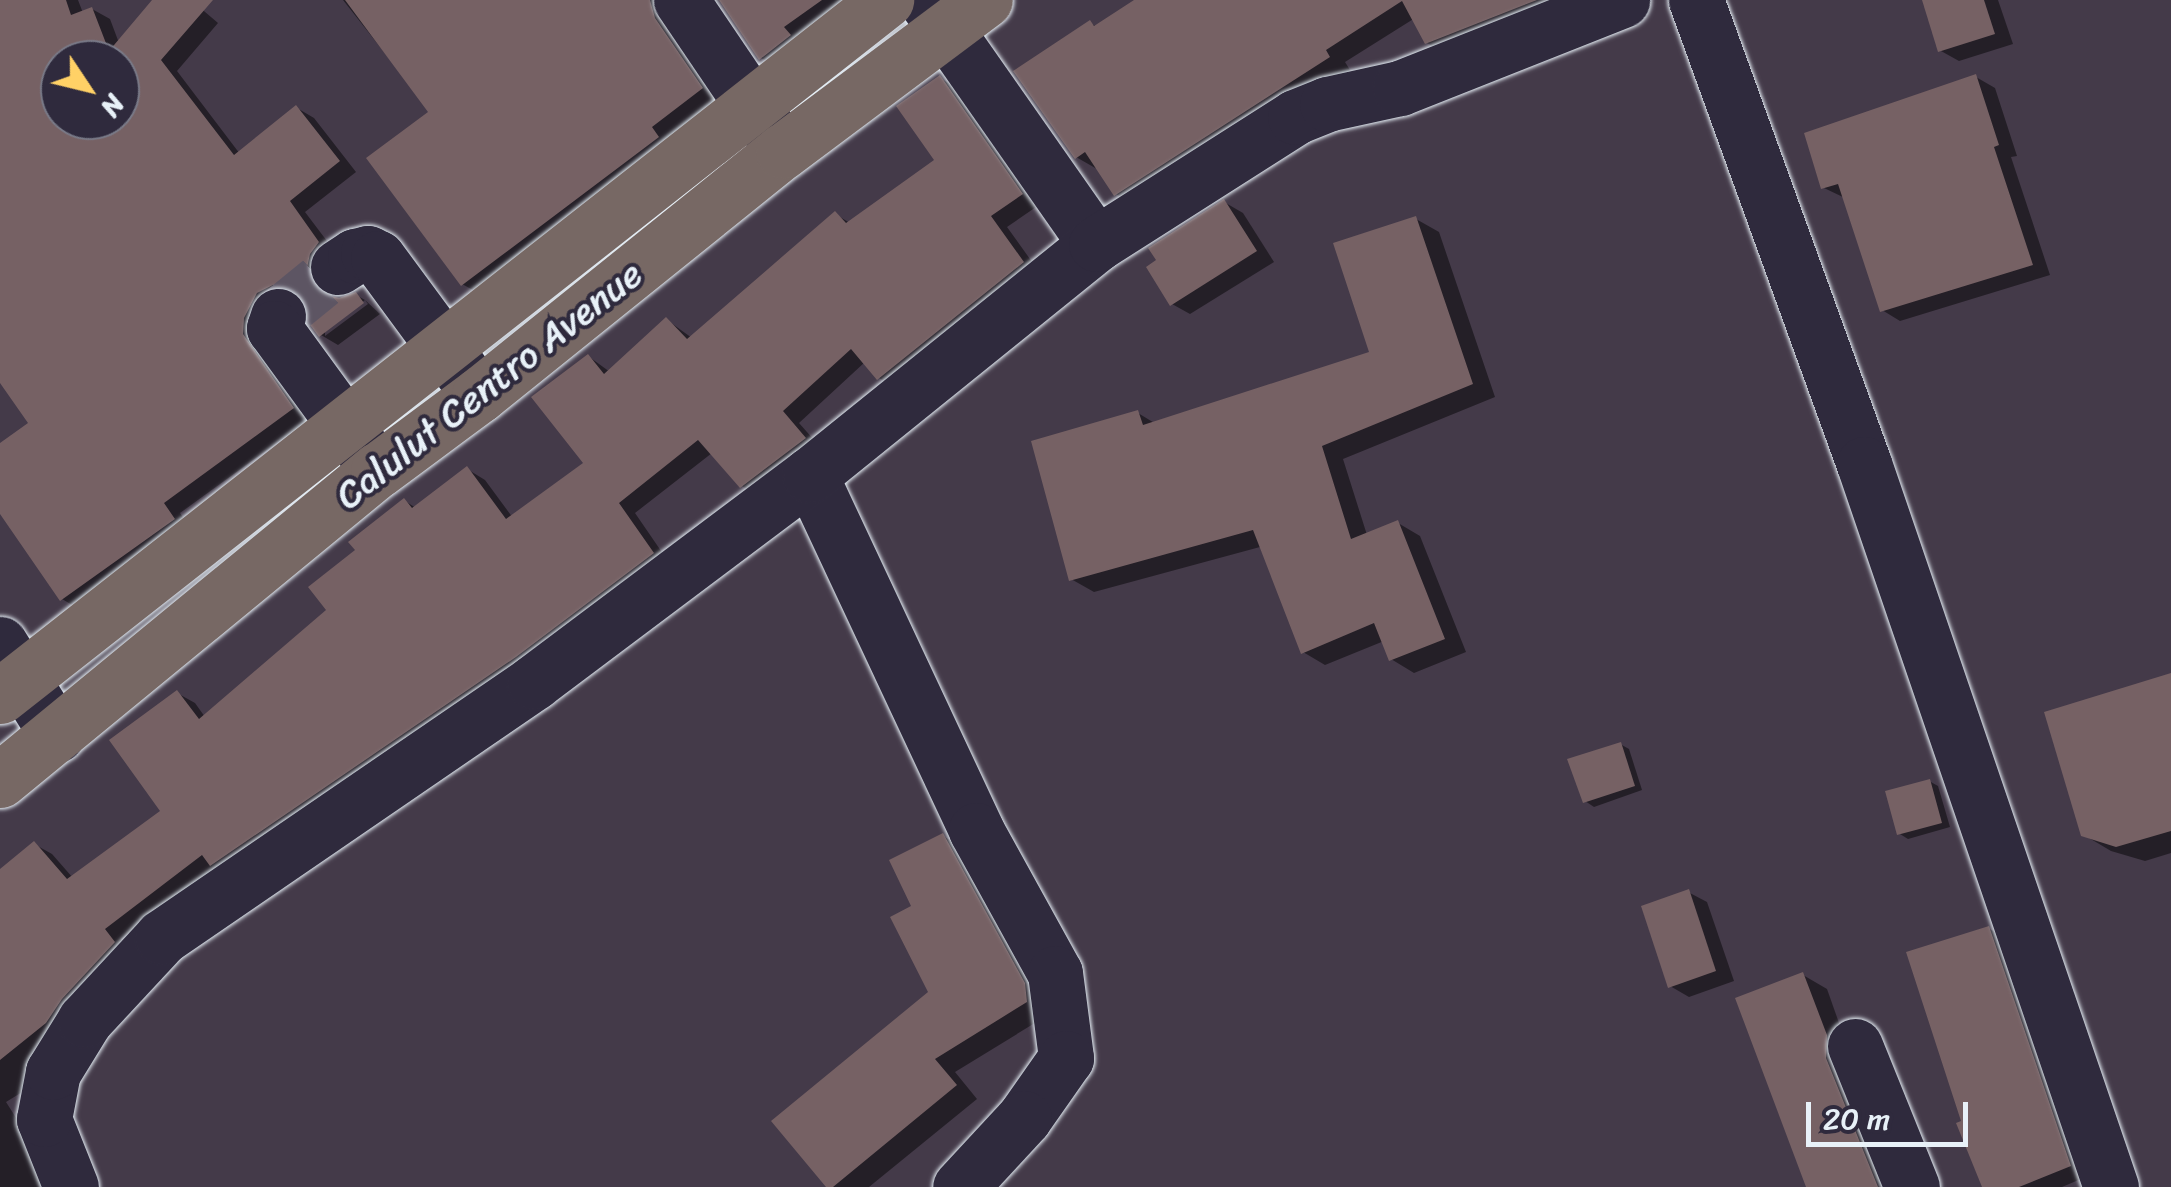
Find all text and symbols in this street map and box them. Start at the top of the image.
north arrow [40,40,140,140]
text: N [88,84,139,128]
street label: Calulut Centro Avenue [327,251,651,519]
scale bar [1811,1082,1974,1144]
text: 20 m [1823,1092,1890,1146]

